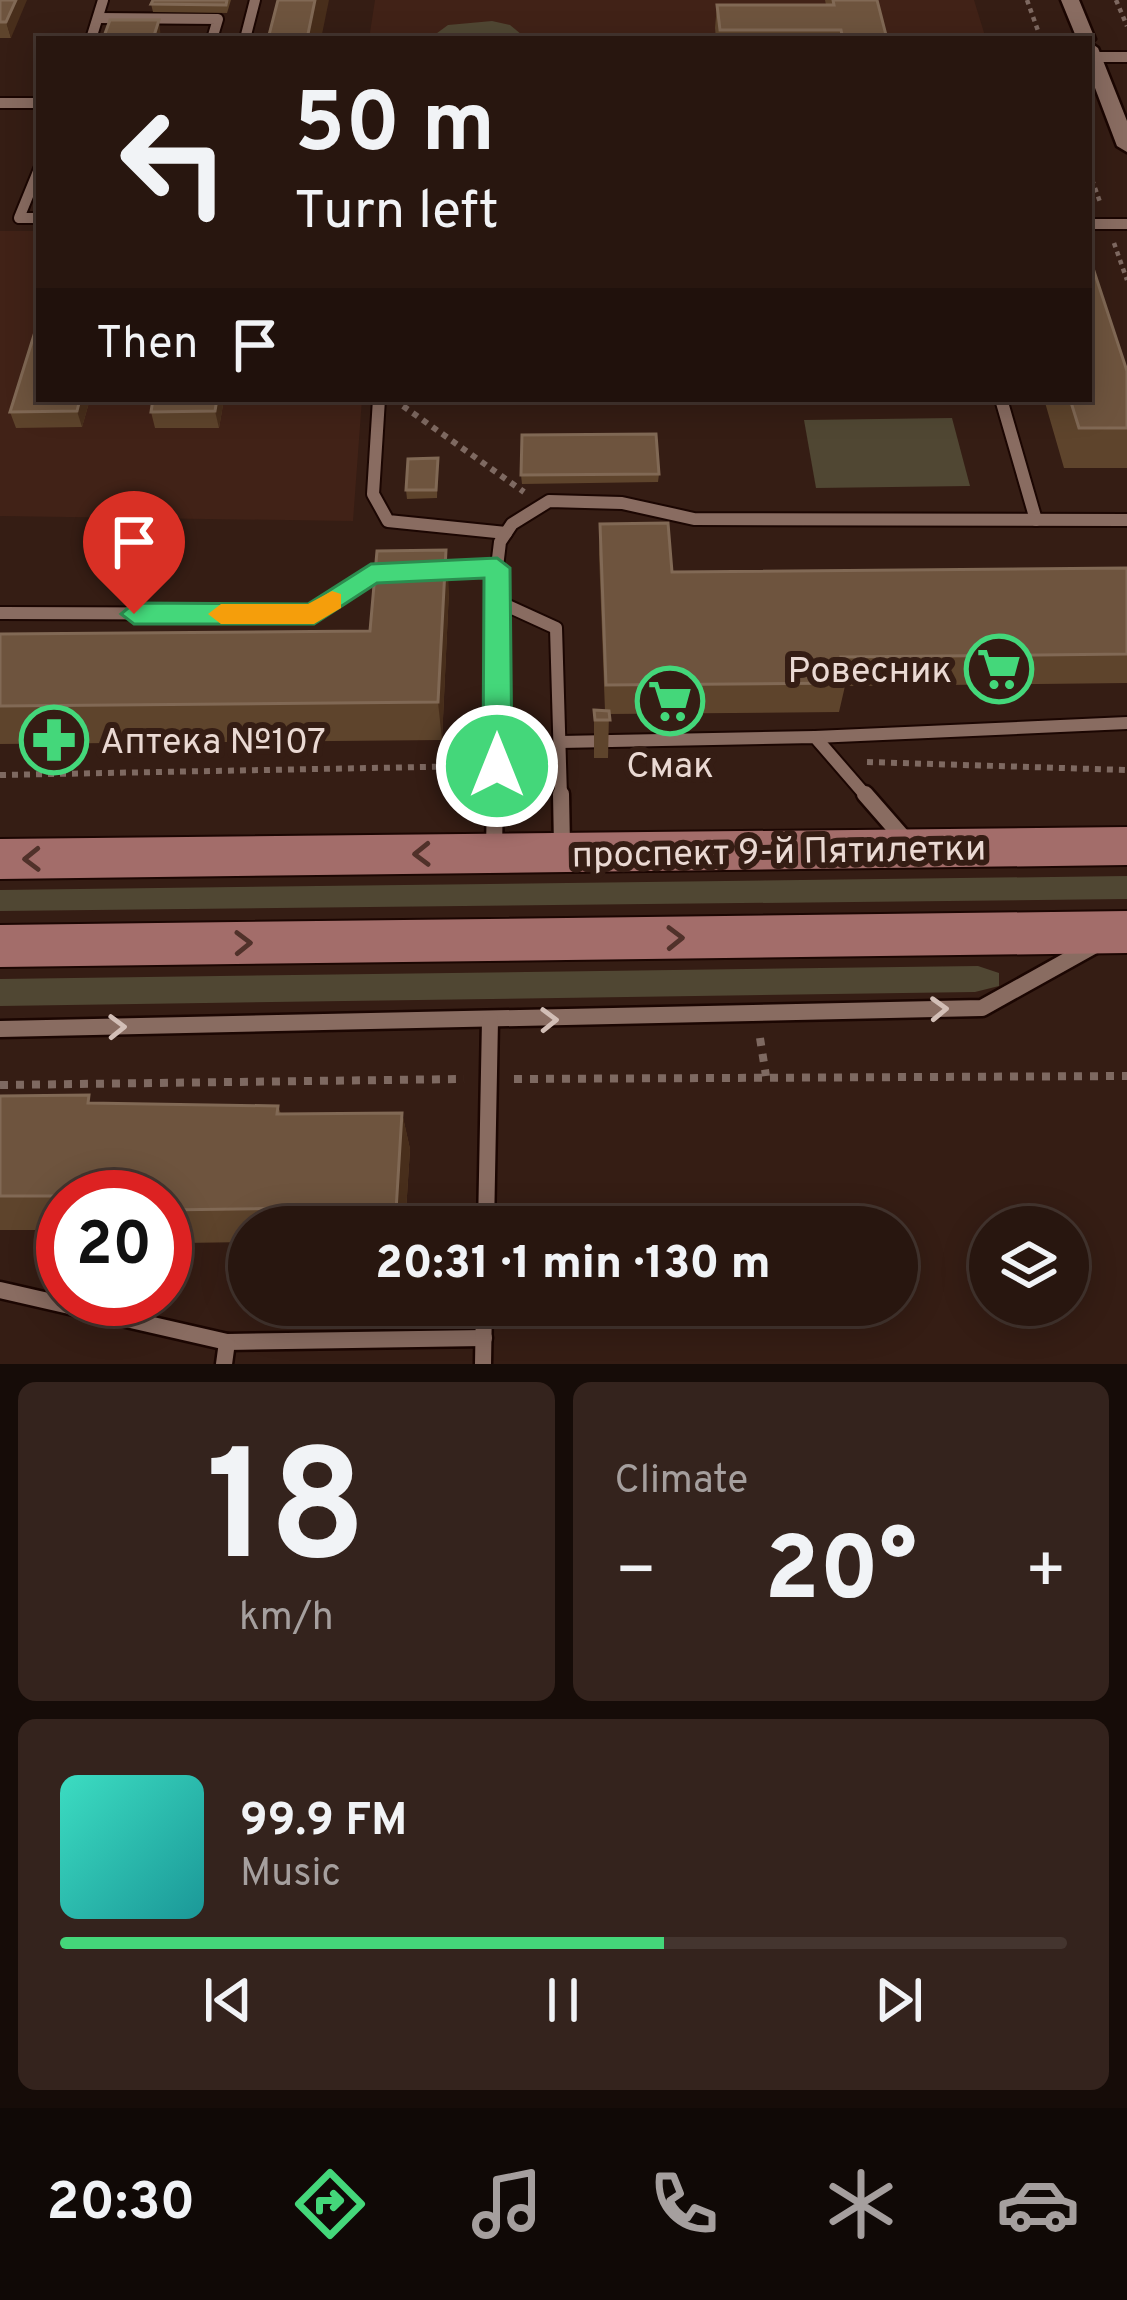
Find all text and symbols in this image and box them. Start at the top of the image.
text: 50 m [294,75,495,181]
icon: left [96,84,252,240]
text: Turn left [294,179,499,248]
icon: arrive [222,312,288,378]
text: Then [96,317,198,374]
pin [83,491,185,614]
icon: arrive [101,509,167,575]
supermarket icon: Ровесник [964,634,1034,704]
place label: Ровесник [787,650,952,696]
supermarket icon: Смак [635,666,705,736]
position arrow [434,703,560,829]
pharmacy icon: Аптека №107 [19,705,89,775]
place label: Аптека №107 [100,721,326,767]
place label: Смак [626,745,714,791]
street label: проспект 9-й Пятилетки [571,827,987,881]
one-way arrow [412,841,430,867]
one-way arrow [22,846,40,872]
one-way arrow [666,925,685,951]
one-way arrow [235,930,253,956]
one-way arrow [930,997,949,1023]
one-way arrow [540,1007,559,1033]
one-way arrow [109,1014,127,1040]
speed limit sign: 20 [36,1170,192,1326]
map controls [969,1206,1089,1326]
button: layers [969,1206,1089,1326]
text: 20:31 · 1 min · 130 m [375,1237,771,1294]
text: 18 [206,1418,367,1616]
text: Climate [615,1458,748,1507]
text: 20° [765,1518,917,1631]
text: − [615,1533,657,1616]
text: + [1024,1533,1067,1616]
text: km/h [239,1595,334,1644]
text: 99.9 FM [240,1794,407,1851]
text: Music [240,1851,341,1900]
icon: previous [195,1967,261,2033]
icon: pause [530,1967,596,2033]
icon: next [866,1967,932,2033]
icon: directions [288,2162,372,2246]
icon: music [465,2162,549,2246]
icon: phone [642,2162,726,2246]
icon: climate [819,2162,903,2246]
icon: car [996,2162,1080,2246]
text: 20:30 [47,2170,195,2239]

